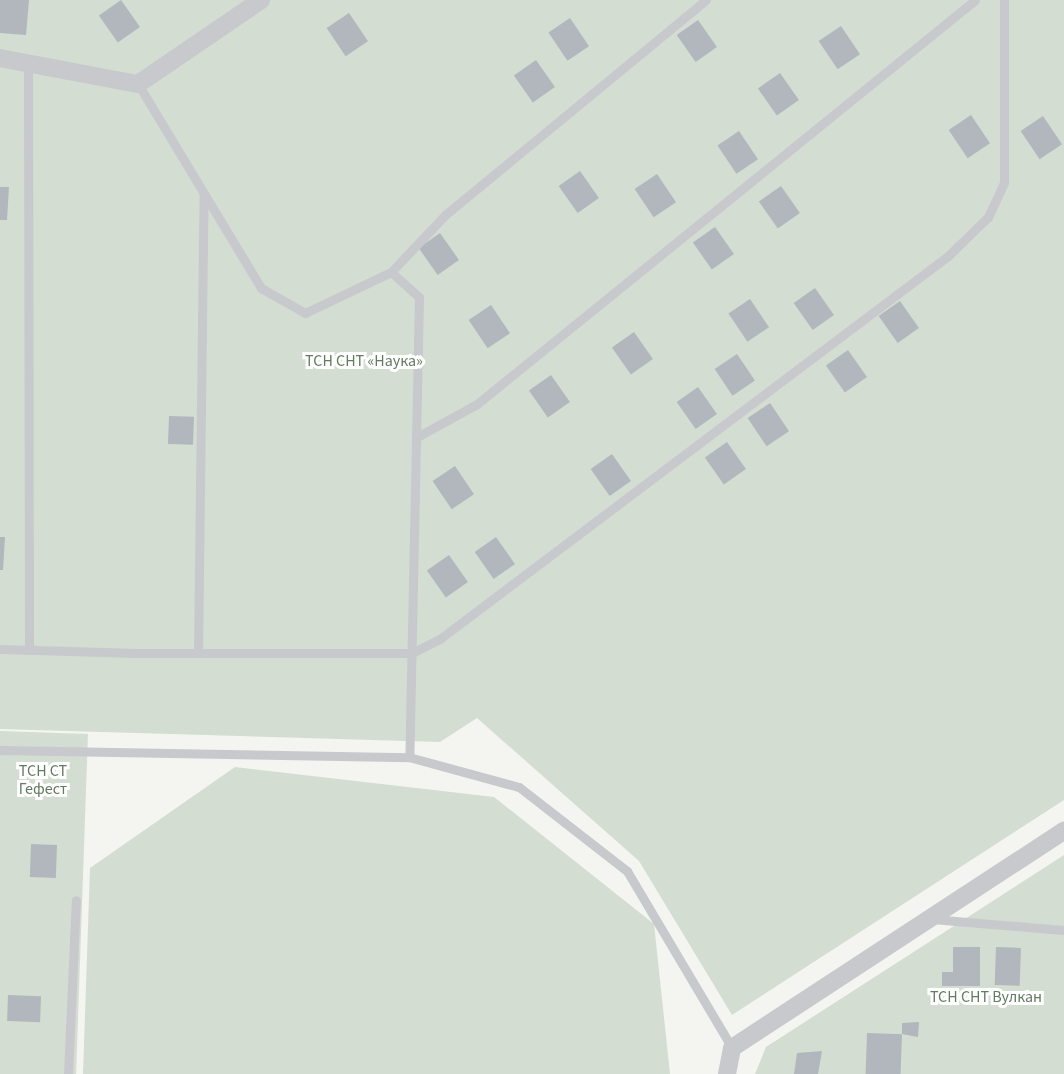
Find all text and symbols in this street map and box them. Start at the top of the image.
park label: ТСН СНТ «Наука» [305,351,423,371]
park label: ТСН СТ Гефест [19,761,67,799]
park label: ТСН СНТ Вулкан [930,987,1042,1007]

